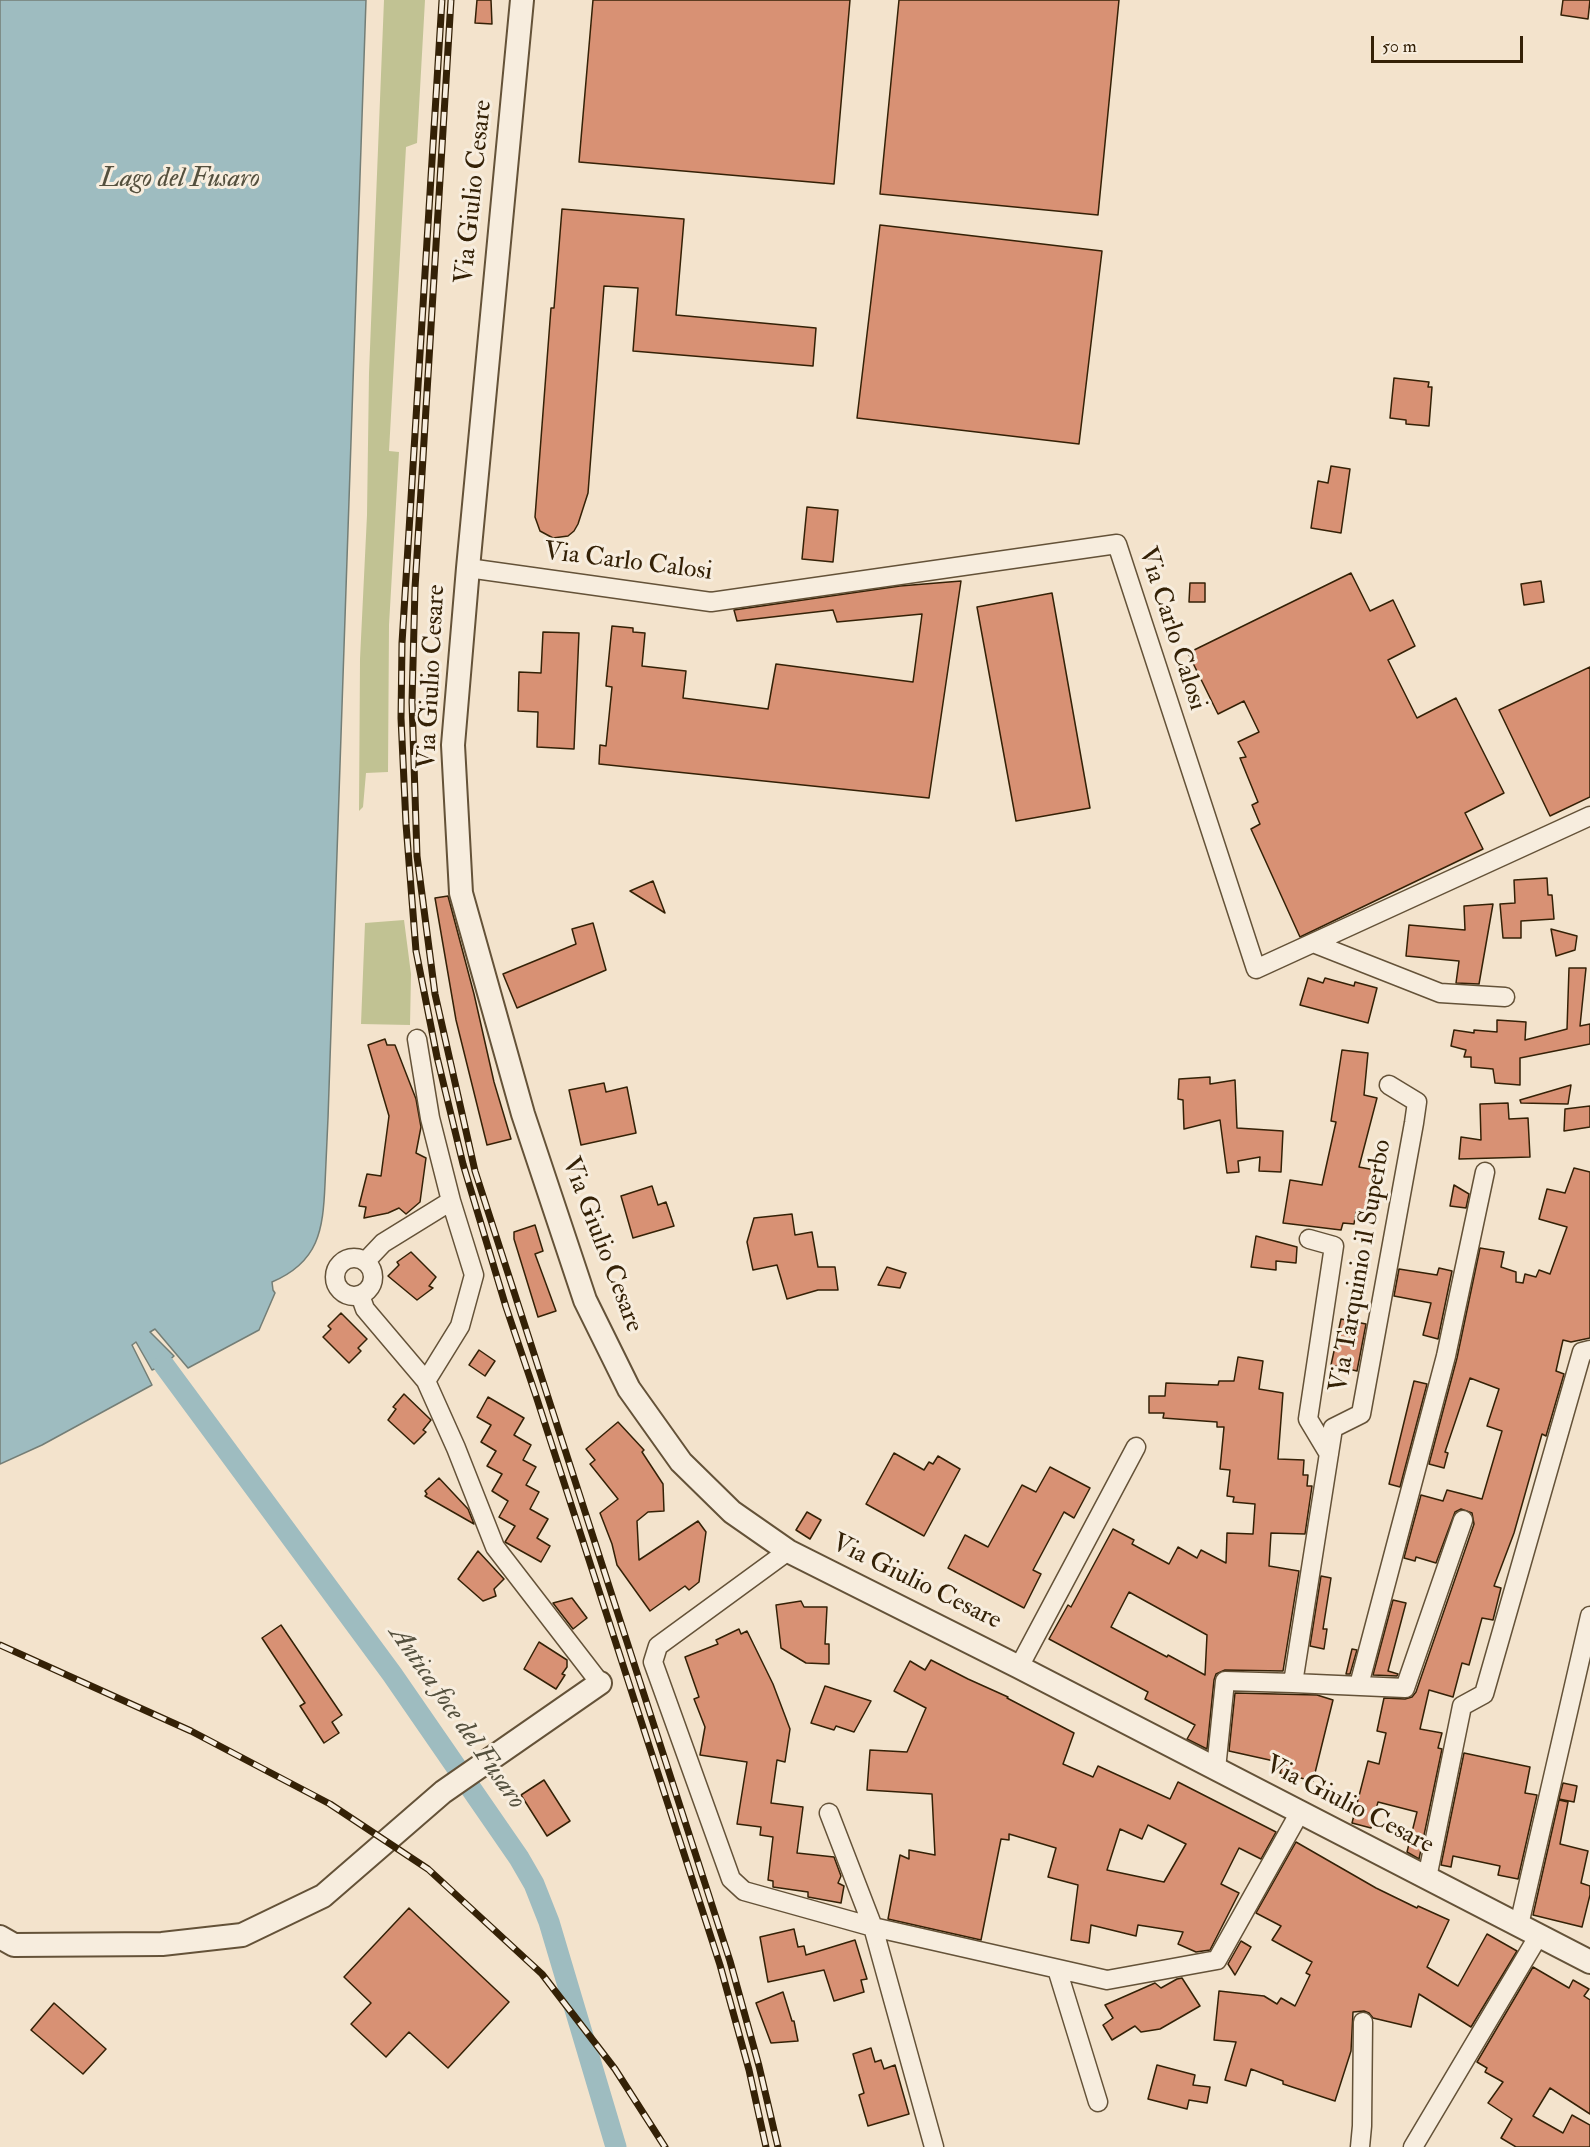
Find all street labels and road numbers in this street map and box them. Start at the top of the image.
street label: Via Giulio Cesare [450,98,500,286]
street label: Via Carlo Calosi [542,537,714,589]
street label: Via Carlo Calosi [1130,544,1212,714]
street label: Via Giulio Cesare [413,584,453,770]
street label: Via Tarquinio il Superbo [1324,1137,1400,1395]
street label: Via Giulio Cesare [553,1153,649,1337]
street label: Via Giulio Cesare [826,1528,1006,1638]
street label: Via Giulio Cesare [1260,1750,1438,1862]

